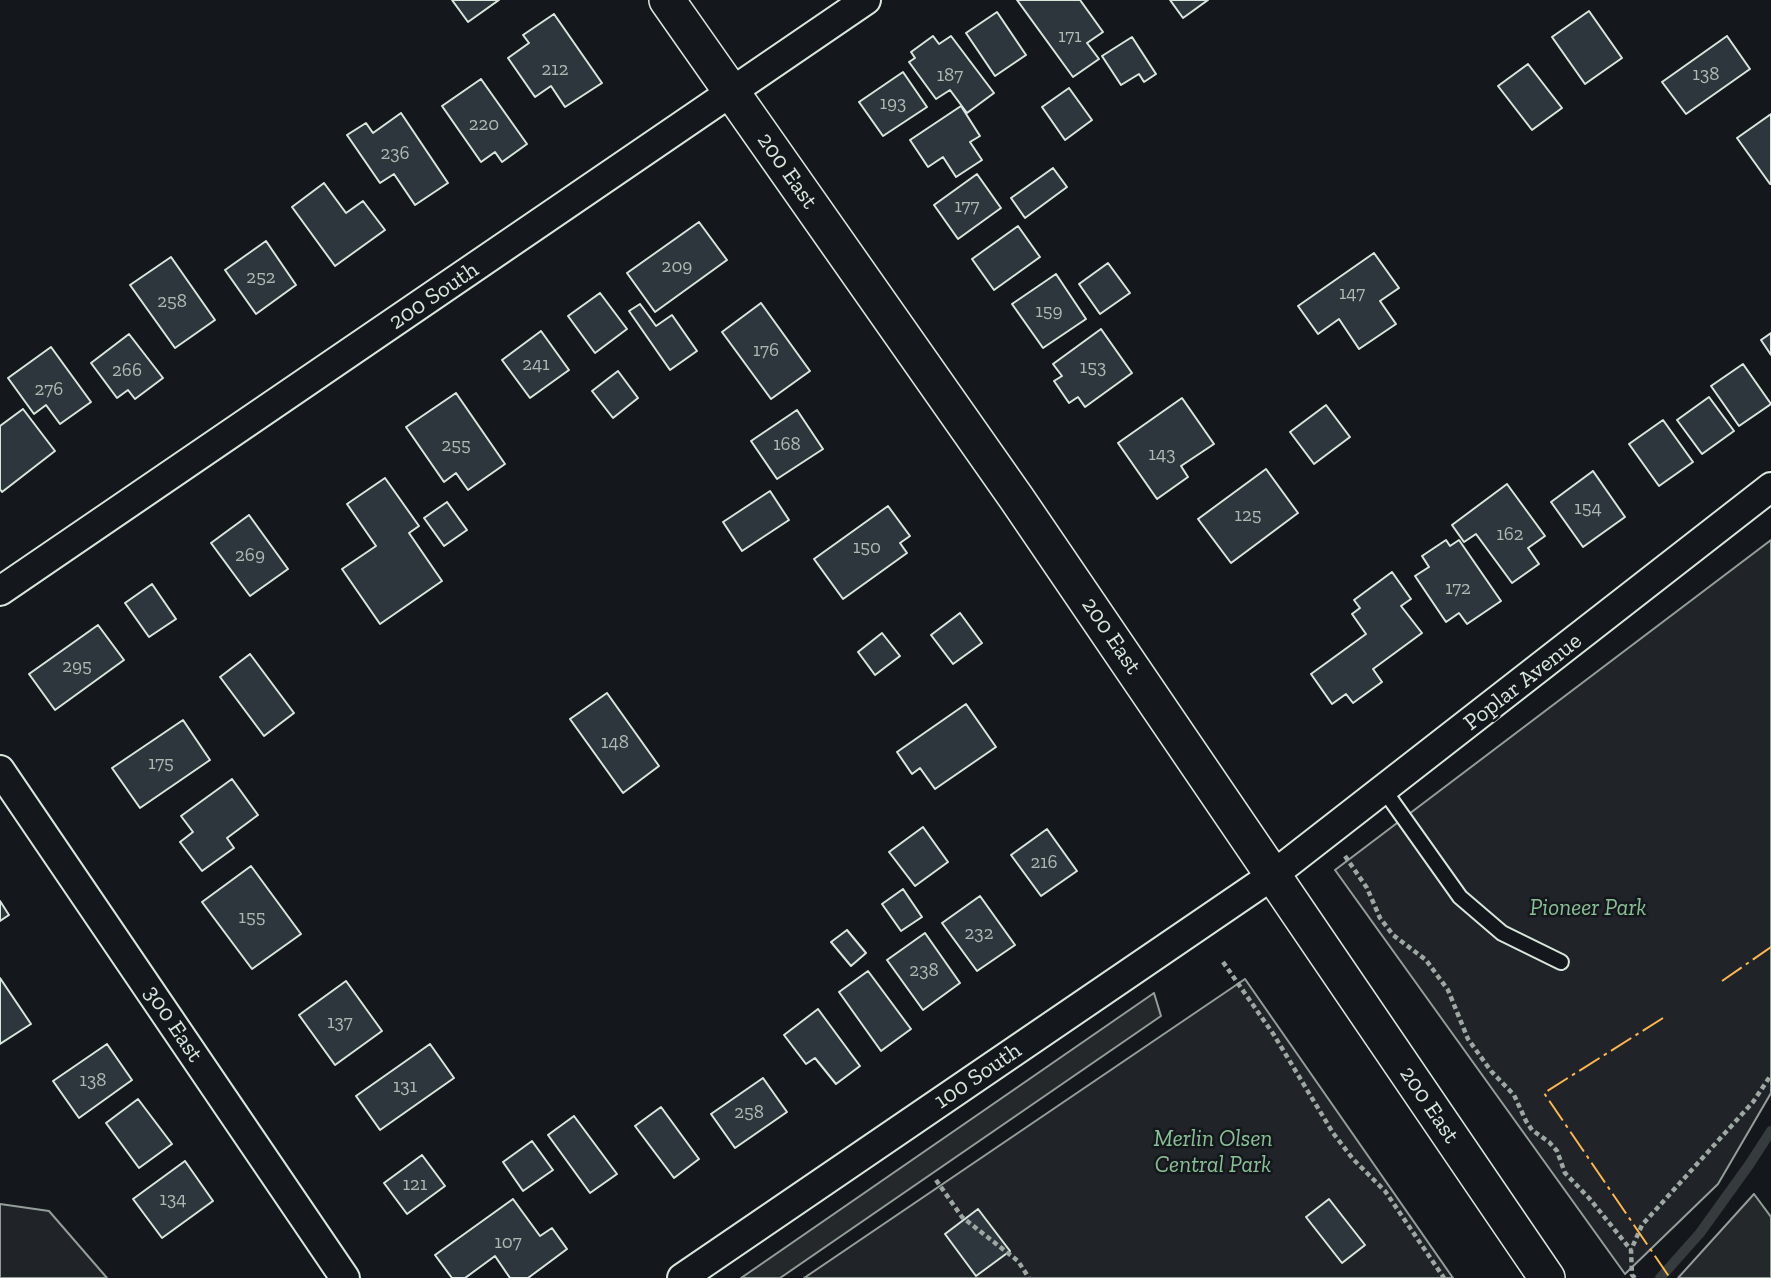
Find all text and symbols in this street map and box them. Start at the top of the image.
house number: 171 [1058,26,1082,48]
house number: 212 [542,59,568,81]
house number: 138 [1693,64,1719,86]
house number: 187 [937,65,963,87]
house number: 193 [880,93,906,115]
house number: 220 [469,114,499,136]
street label: 200 East [751,128,823,214]
house number: 236 [380,143,410,165]
house number: 177 [955,196,979,218]
street label: 200 South [384,256,484,336]
house number: 209 [662,256,692,278]
house number: 252 [246,267,276,289]
house number: 147 [1339,283,1365,305]
house number: 258 [157,291,187,313]
house number: 159 [1035,301,1063,323]
house number: 176 [753,340,779,362]
house number: 241 [522,354,550,376]
house number: 153 [1080,357,1106,379]
house number: 266 [112,360,142,382]
house number: 276 [35,379,63,401]
house number: 168 [773,434,801,456]
house number: 255 [441,435,471,457]
house number: 143 [1149,444,1175,466]
house number: 154 [1574,498,1602,520]
house number: 125 [1235,505,1261,527]
house number: 162 [1496,524,1524,546]
house number: 150 [853,537,881,559]
house number: 269 [235,545,265,567]
house number: 172 [1445,578,1471,600]
street label: 200 East [1075,592,1147,680]
street label: Poplar Avenue [1459,627,1587,737]
house number: 295 [62,656,92,678]
house number: 148 [601,732,629,754]
house number: 175 [148,753,174,775]
house number: 216 [1030,852,1058,874]
park label: Pioneer Park [1529,894,1647,922]
house number: 155 [239,907,265,929]
house number: 232 [965,923,993,945]
house number: 238 [909,960,939,982]
street label: 300 East [137,981,209,1067]
house number: 137 [327,1012,353,1034]
street label: 100 South [929,1037,1027,1115]
street label: 200 East [1393,1061,1465,1149]
house number: 138 [80,1070,106,1092]
house number: 131 [393,1076,417,1098]
house number: 258 [734,1102,764,1124]
park label: Merlin Olsen Central Park [1154,1125,1272,1179]
house number: 121 [403,1174,427,1196]
house number: 134 [160,1189,186,1211]
house number: 107 [494,1232,522,1254]

